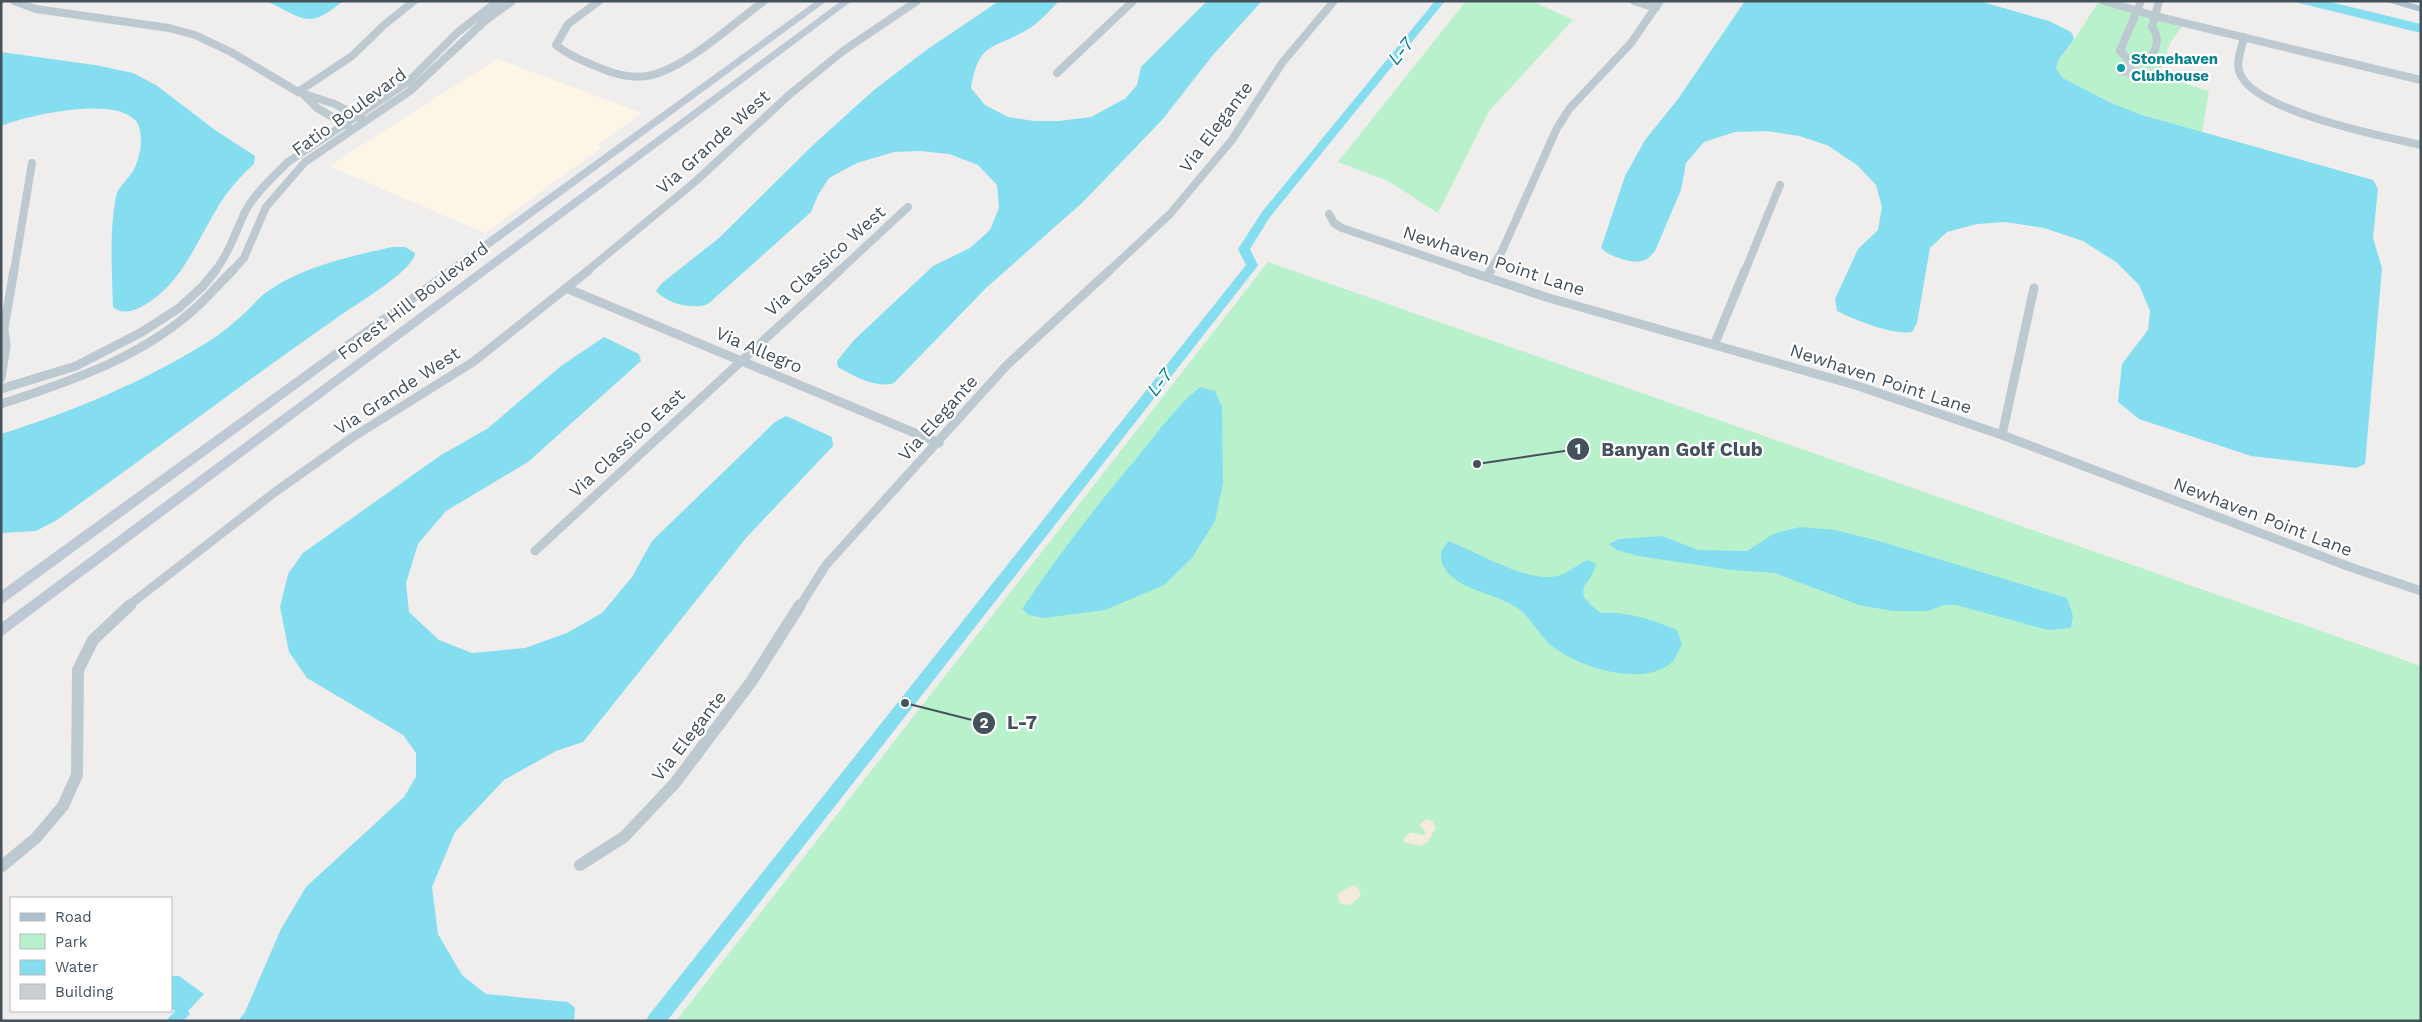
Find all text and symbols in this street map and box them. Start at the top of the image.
water label: L-7 [1383,32,1419,70]
place label: Stonehaven Clubhouse [2131,50,2218,85]
marker: Stonehaven Clubhouse [2115,62,2127,74]
street label: Fatio Boulevard [287,63,410,160]
street label: Via Elegante [1175,77,1257,176]
street label: Via Grande West [652,85,774,198]
street label: Via Classico West [760,201,890,320]
street label: Newhaven Point Lane [1401,221,1588,300]
street label: Forest Hill Boulevard [333,237,492,364]
street label: Via Allegro [713,322,806,377]
street label: Newhaven Point Lane [1788,339,1975,418]
street label: Via Grande West [330,342,464,439]
water label: L-7 [1142,363,1178,401]
street label: Via Elegante [894,370,982,465]
street label: Via Classico East [565,384,689,501]
callout: Banyan Golf Club [1566,432,1772,466]
text: Banyan Golf Club [1601,438,1763,461]
text: 1 [1575,440,1581,458]
street label: Newhaven Point Lane [2171,473,2356,560]
street label: Via Elegante [647,686,730,785]
callout: L-7 [972,706,1047,740]
text: L-7 [1007,711,1037,734]
text: 2 [980,714,989,732]
legend [10,897,172,1012]
text: Road [55,908,92,926]
text: Park [55,933,88,951]
text: Water [55,958,98,976]
text: Building [55,983,113,1001]

